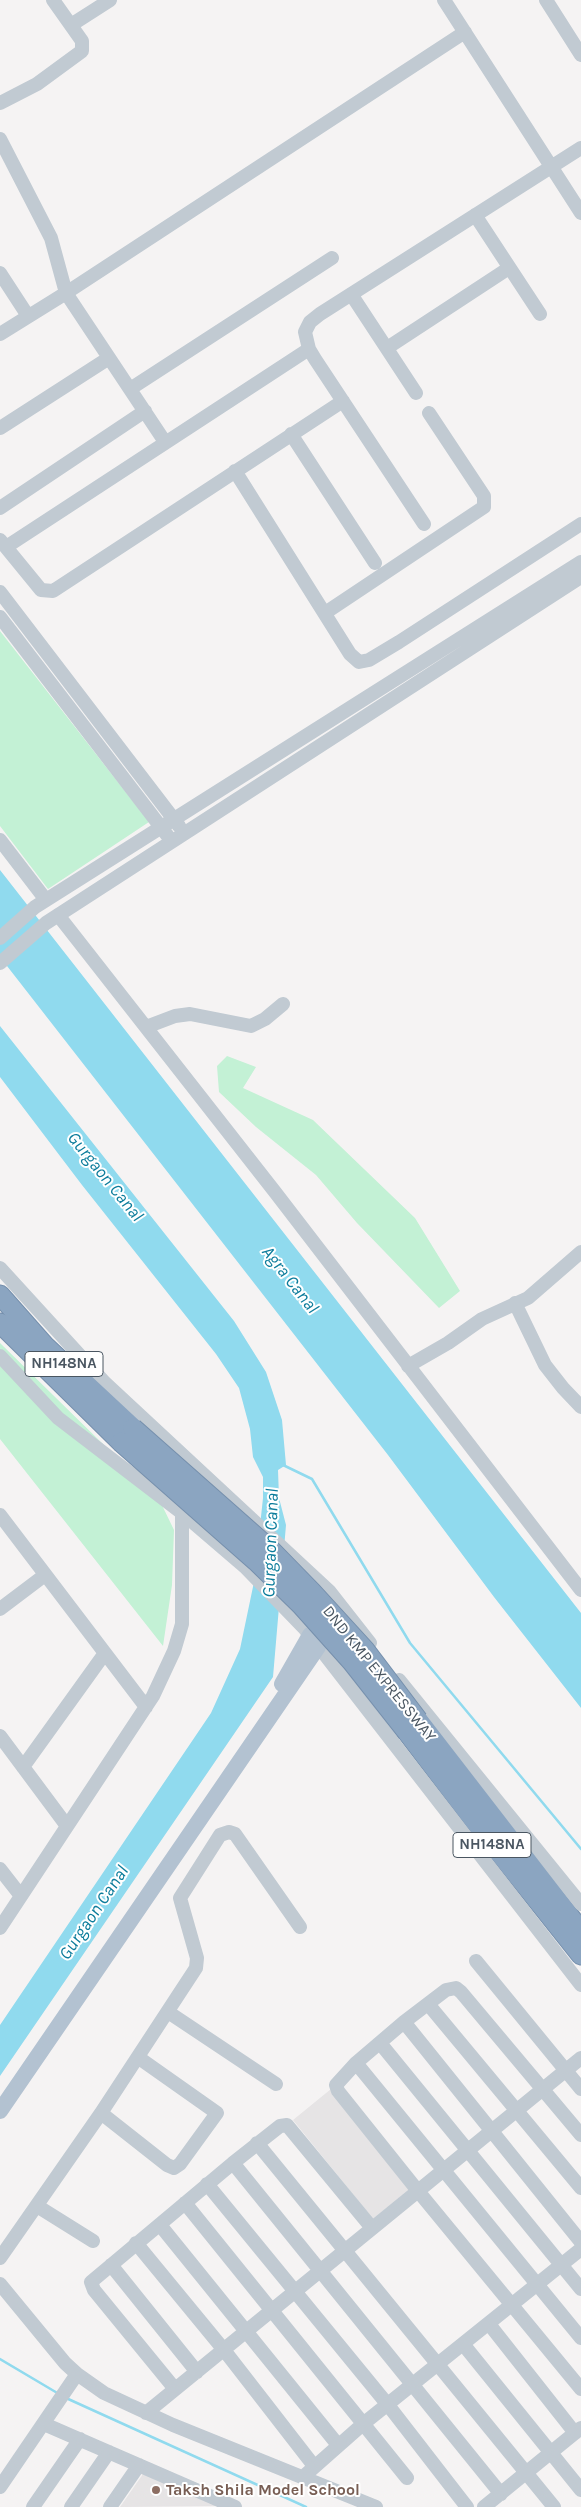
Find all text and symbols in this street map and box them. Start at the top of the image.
water label: Gurgaon Canal [62,1128,148,1226]
water label: Agra Canal [257,1242,323,1318]
road number: NH148NA [25,1352,103,1376]
water label: Gurgaon Canal [258,1488,284,1598]
street label: DND KMP EXPRESSWAY [318,1602,440,1746]
road number: NH148NA [453,1832,531,1858]
water label: Gurgaon Canal [55,1862,133,1964]
place label: Taksh Shila Model School [166,2480,360,2500]
marker: Taksh Shila Model School [150,2484,162,2496]

